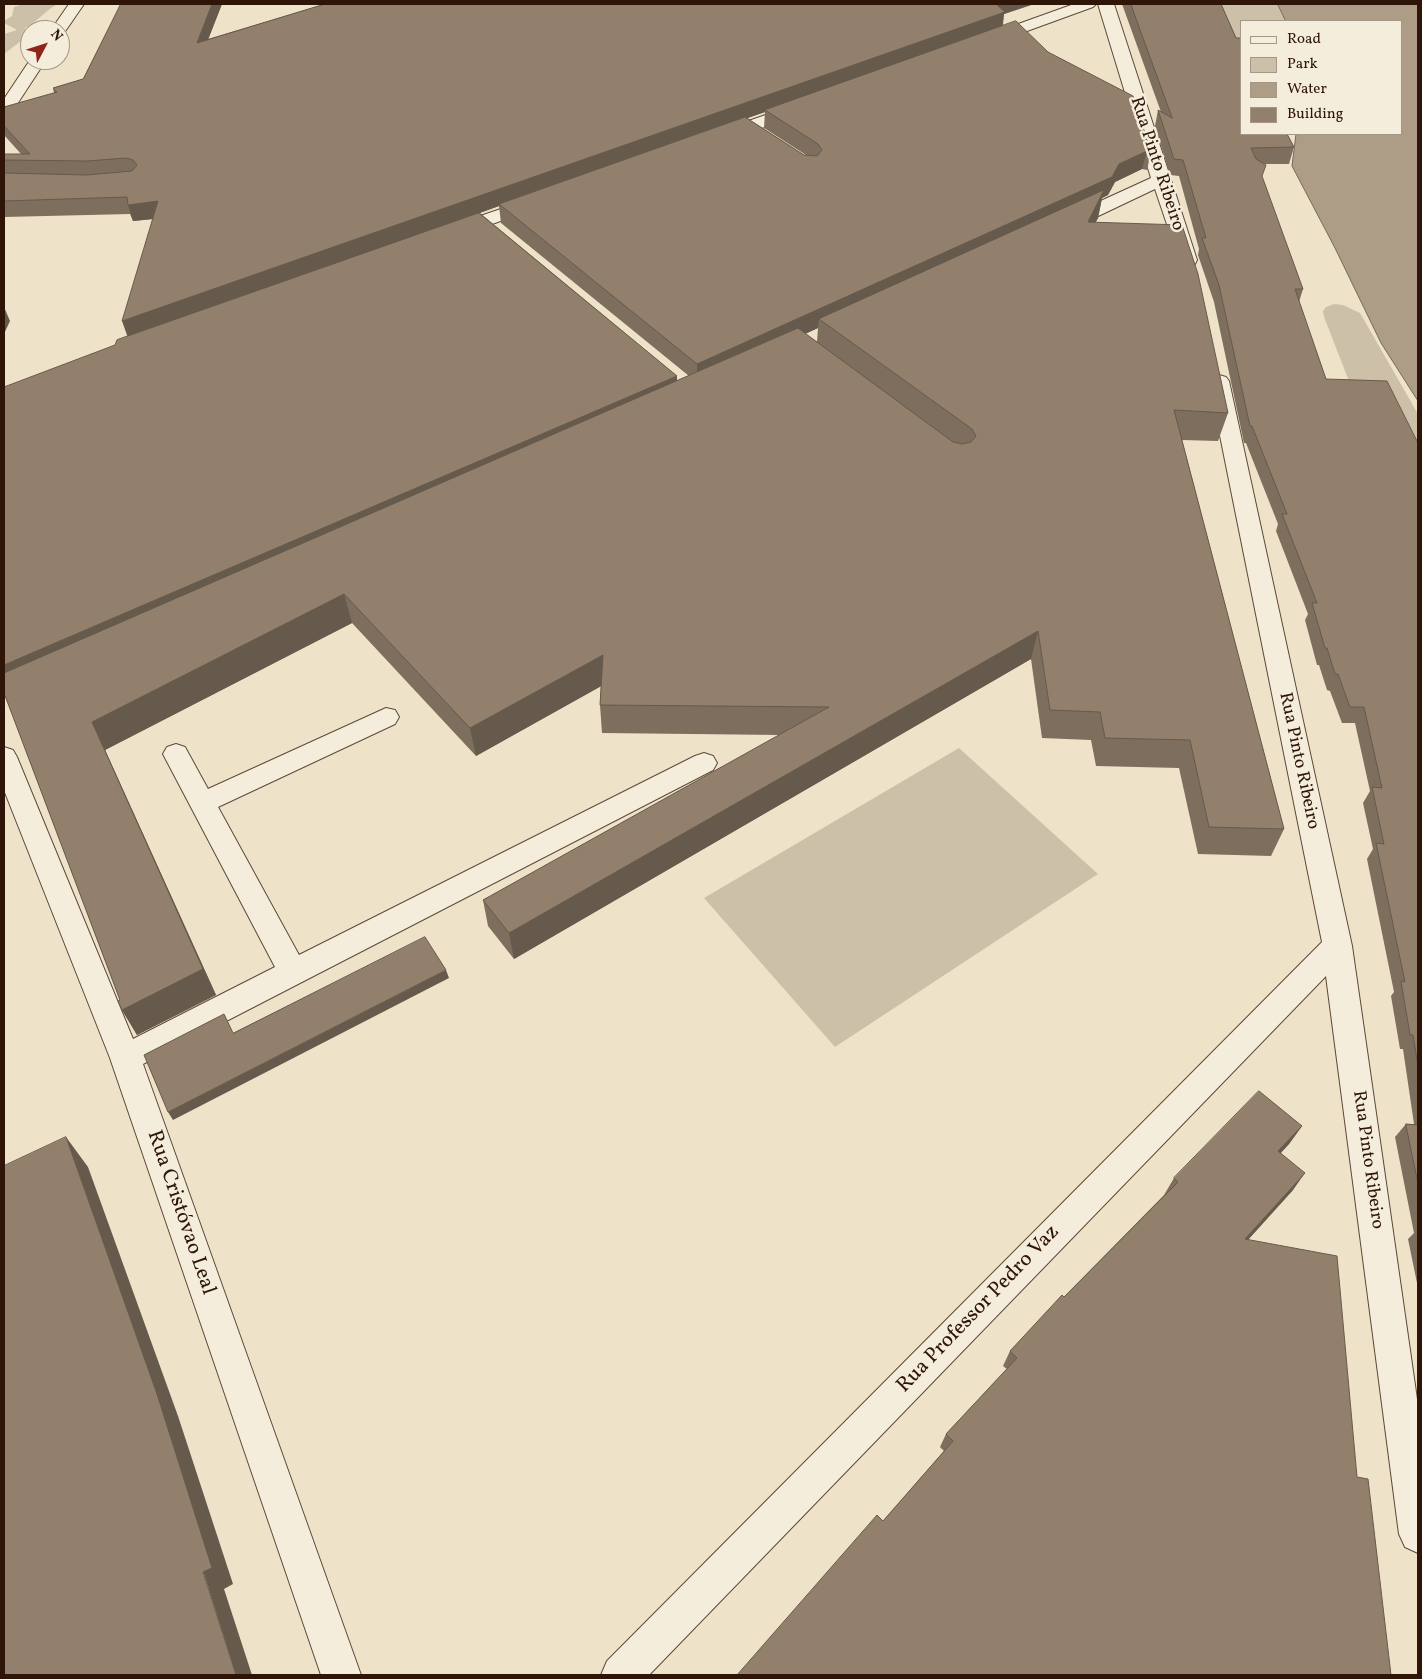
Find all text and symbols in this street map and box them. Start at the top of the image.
north arrow [20,20,70,70]
legend [1240,20,1402,135]
text: N [46,26,67,46]
text: Road [1287,29,1321,50]
text: Park [1287,54,1318,75]
text: Water [1287,79,1327,100]
street label: Rua Pinto Ribeiro [1124,94,1188,234]
text: Building [1287,104,1343,125]
street label: Rua Pinto Ribeiro [1273,690,1323,832]
street label: Rua Pinto Ribeiro [1347,1089,1387,1231]
street label: Rua Cristóvao Leal [140,1127,220,1299]
street label: Rua Professor Pedro Vaz [892,1221,1066,1399]

